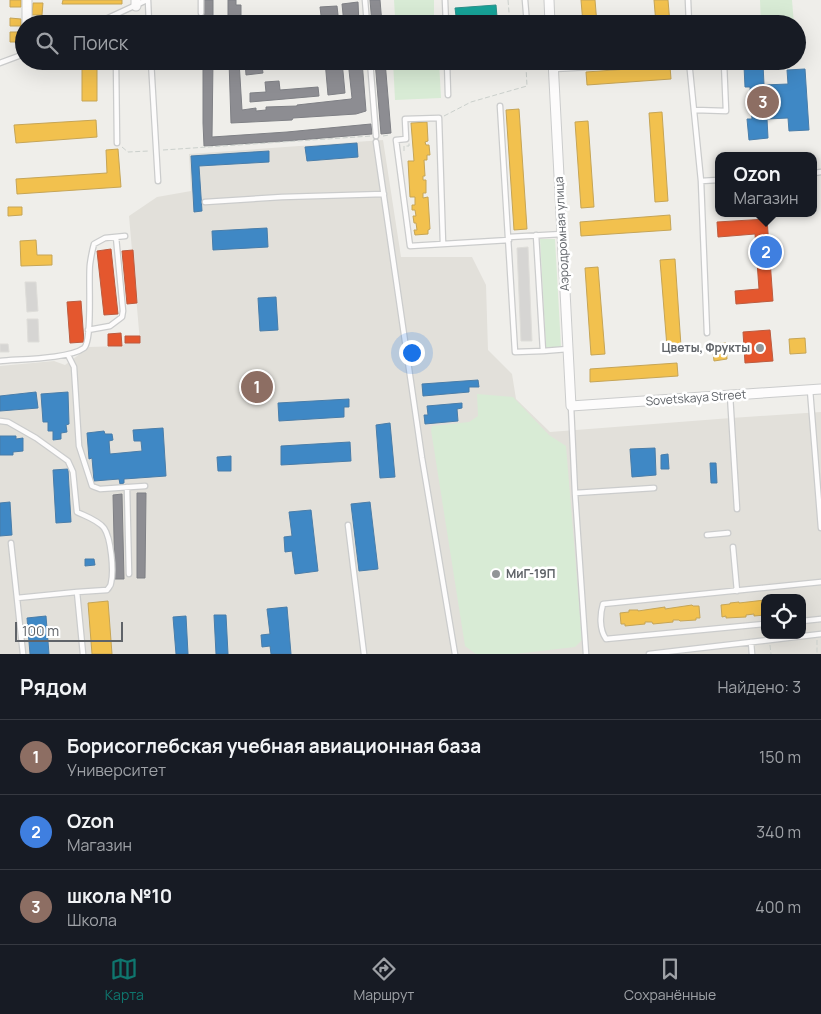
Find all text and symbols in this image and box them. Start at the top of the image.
search box [15,15,806,70]
icon: search [33,29,61,57]
text: Поиск [73,30,128,56]
pin: 3 [747,83,779,121]
popup [715,152,817,217]
text: Ozon [733,161,781,187]
street label: Аэродромная улица [550,176,573,292]
text: Магазин [733,187,799,209]
pin: 2 [750,233,782,271]
place label: Цветы, Фрукты [662,339,750,356]
your location [399,340,425,366]
marker: Цветы, Фрукты [754,342,766,354]
pin: 1 [241,368,273,406]
street label: Sovetskaya Street [645,385,747,409]
place label: МиГ-19П [506,565,555,582]
marker: МиГ-19П [490,568,502,580]
map controls [761,594,806,639]
button: locate [761,594,806,639]
scale bar [15,619,122,642]
text: 100 m [22,621,59,640]
text: Рядом [20,673,87,701]
text: Найдено: 3 [717,676,801,698]
text: Борисоглебская учебная авиационная база [67,733,481,759]
text: 1 [32,746,40,768]
text: 150 m [759,746,801,768]
text: Университет [67,759,166,781]
text: Ozon [67,808,114,834]
text: 2 [31,821,41,843]
text: 340 m [756,821,801,843]
text: Магазин [67,834,132,856]
text: школа №10 [67,883,172,909]
text: 3 [31,896,41,918]
text: 400 m [755,896,801,918]
text: Школа [67,909,117,931]
tab: Карта [105,955,144,1004]
tab: Маршрут [353,955,414,1004]
tab: Сохранённые [624,955,716,1004]

